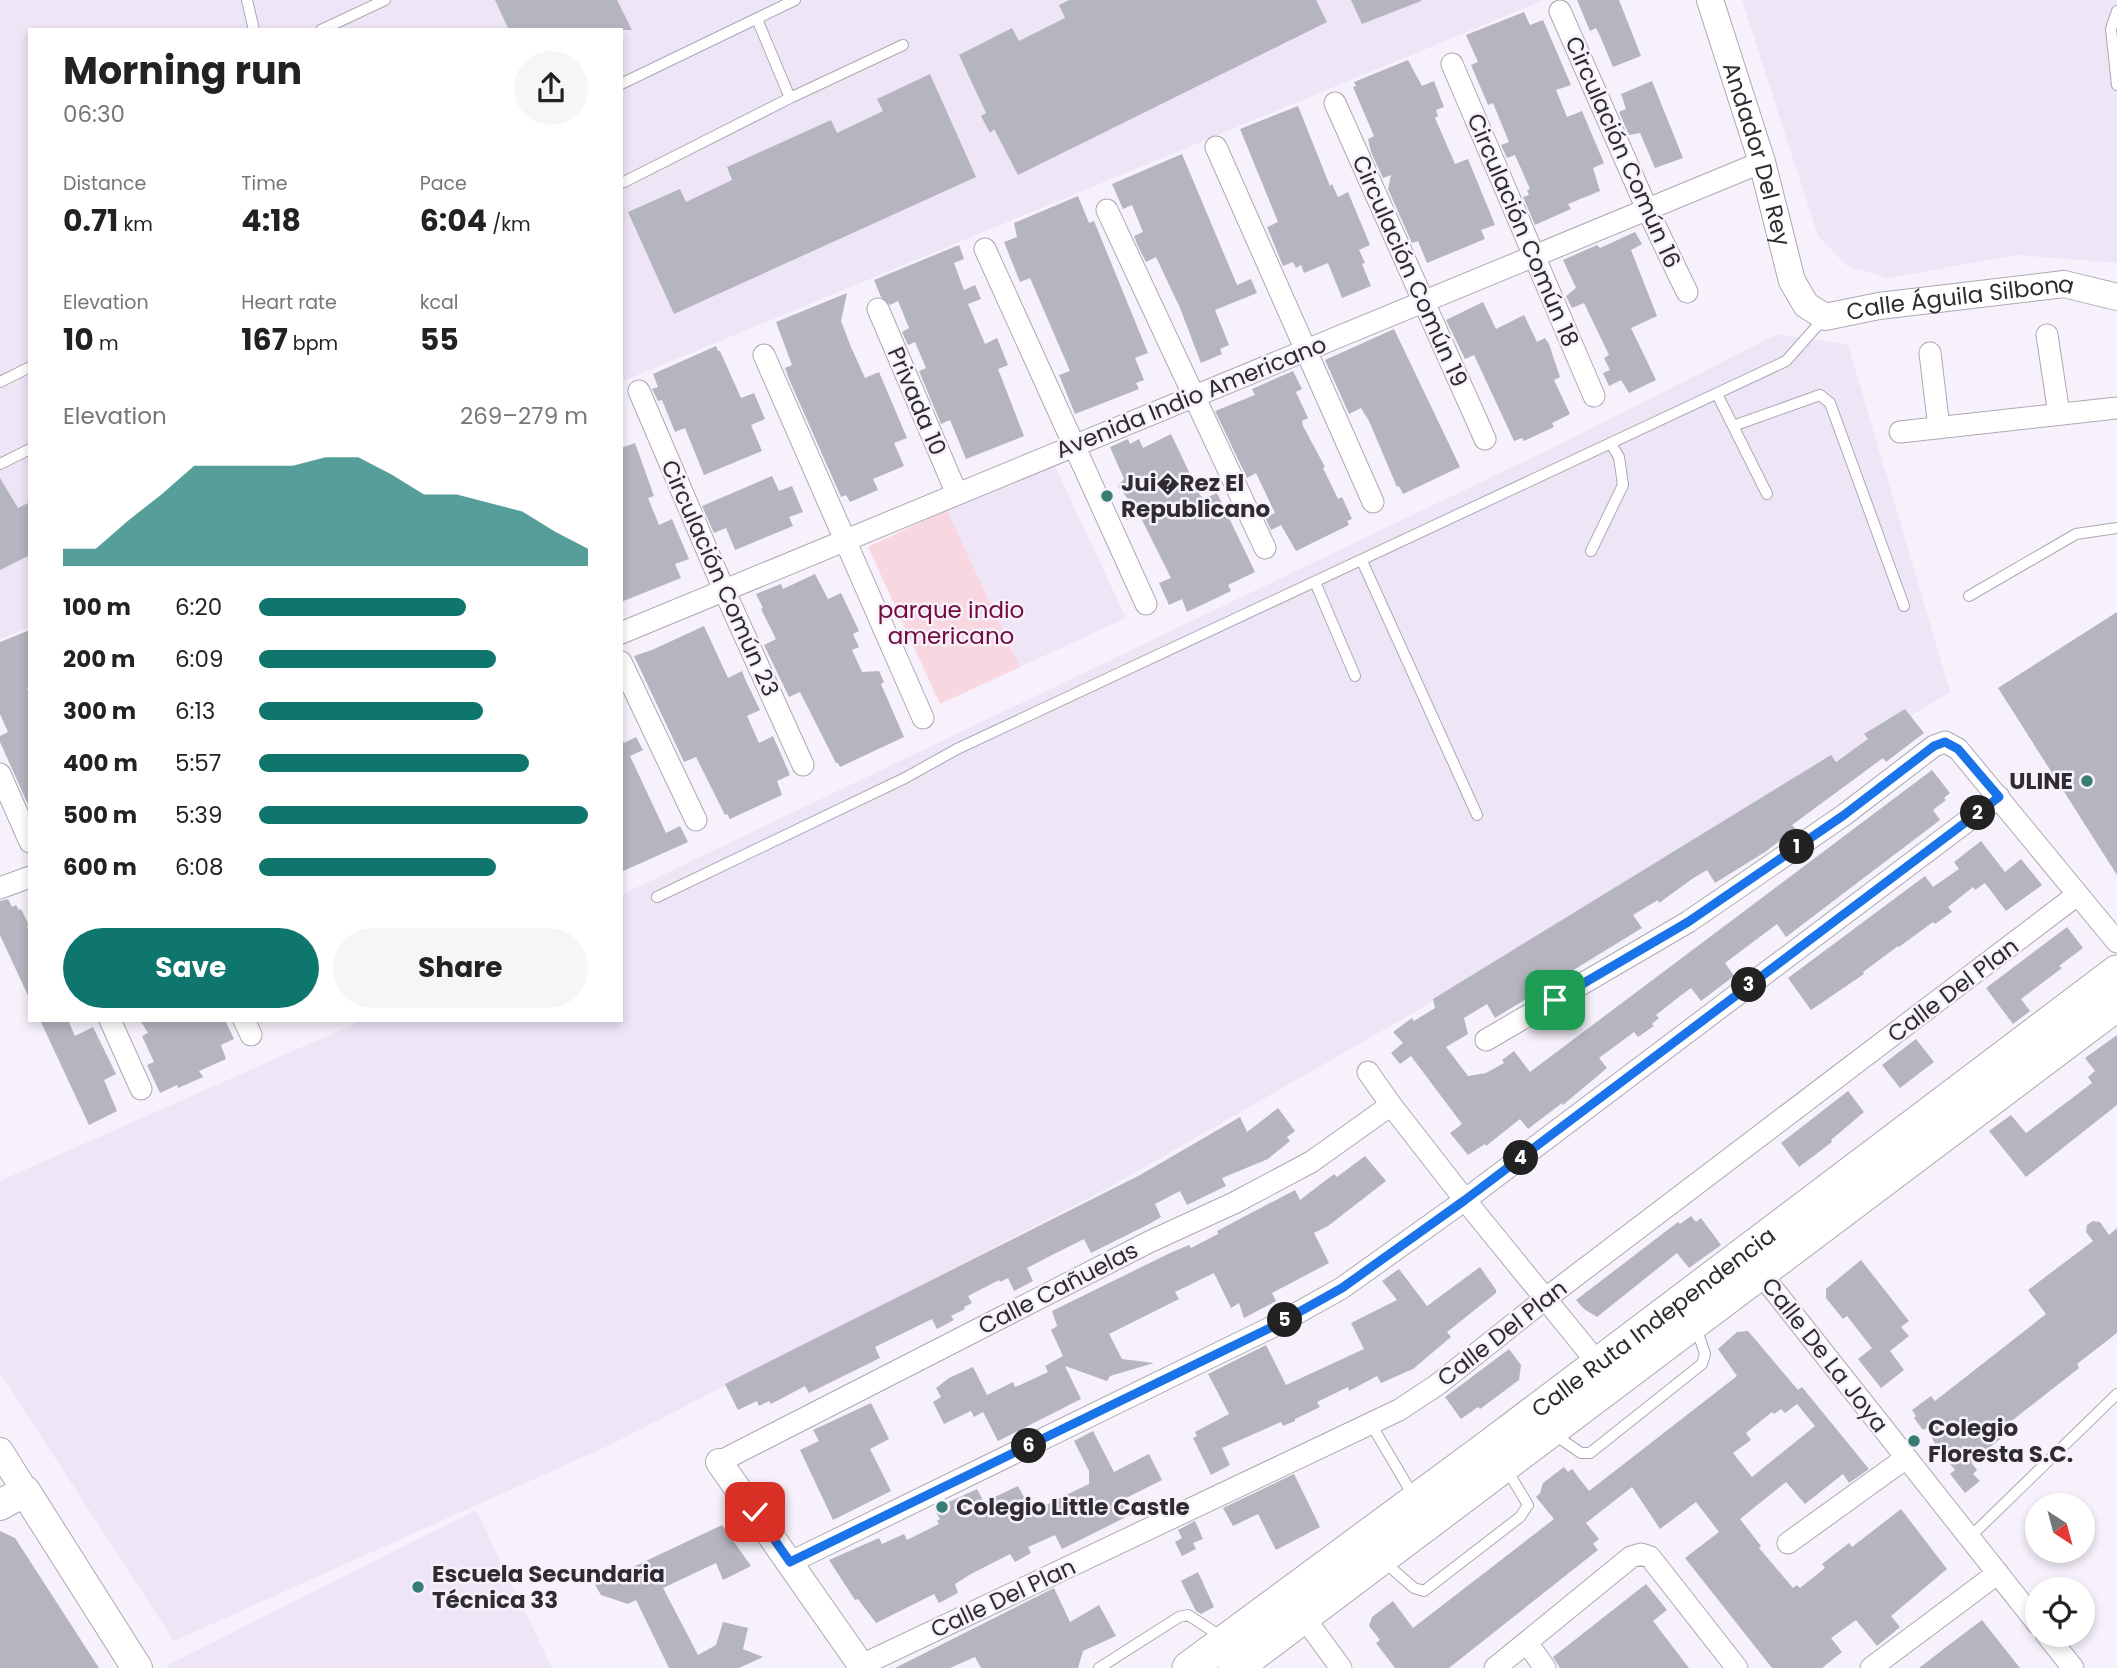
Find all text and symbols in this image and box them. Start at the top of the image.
street label: Circulación Común 16 [1557,31,1689,273]
text: Morning run [63,44,302,97]
button: share [514,51,588,125]
street label: Andador Del Rey [1715,58,1799,249]
text: 06:30 [63,98,125,130]
street label: Circulación Común 18 [1459,108,1587,352]
street label: Circulación Común 19 [1344,150,1476,392]
text: Distance [63,170,146,197]
text: Time [241,170,288,197]
text: Pace [420,170,467,197]
text: 0.71 [63,199,118,242]
text: 4:18 [241,199,301,242]
text: 6:04 [420,199,487,242]
text: km [118,211,153,238]
text: /km [487,211,531,238]
street label: Calle Águila Silbona [1844,267,2078,328]
text: Elevation [63,289,149,316]
text: Heart rate [241,289,337,316]
text: kcal [420,289,459,316]
text: 10 [63,318,94,361]
text: 167 [241,318,288,361]
text: 55 [420,318,459,361]
street label: Avenida Indio Americano [1051,328,1331,466]
text: m [94,330,119,357]
text: bpm [288,330,338,357]
street label: Privada 10 [880,342,954,460]
text: Elevation [63,400,167,432]
text: 269–279 m [460,400,588,432]
street label: Circulación Común 23 [653,455,787,701]
place label: Jui�Rez El Republicano [1121,467,1270,525]
marker: Jui�Rez El Republicano [1099,488,1115,504]
text: 100 m [63,591,131,623]
text: 6:20 [175,591,222,623]
park label: parque indio americano [878,594,1024,652]
text: 200 m [63,643,135,675]
text: 6:09 [175,643,223,675]
text: 300 m [63,695,136,727]
text: 6:13 [175,695,215,727]
text: 400 m [63,747,138,779]
text: 5:57 [175,747,221,779]
place label: ULINE [2009,765,2073,797]
marker: ULINE [2079,773,2095,789]
pin: 2 [1960,796,1996,830]
text: 500 m [63,799,137,831]
text: 5:39 [175,799,222,831]
text: 2 [1972,799,1983,826]
pin: 1 [1780,830,1814,864]
text: 1 [1793,833,1800,860]
text: 600 m [63,851,137,883]
text: 6:08 [175,851,223,883]
button: Save [63,928,319,1008]
button: Share [333,928,588,1008]
street label: Calle Del Plan [1881,930,2025,1050]
pin: 3 [1732,968,1766,1002]
pin [1525,970,1585,1030]
text: 3 [1743,971,1754,998]
icon: arrive [1536,981,1574,1019]
pin: 4 [1504,1140,1538,1176]
text: 4 [1514,1144,1527,1171]
street label: Calle Ruta Independencia [1525,1220,1782,1425]
street label: Calle Cañuelas [973,1234,1143,1342]
street label: Calle De La Joya [1754,1271,1896,1439]
street label: Calle Del Plan [1430,1272,1574,1394]
pin: 5 [1268,1302,1302,1338]
text: 5 [1278,1306,1291,1333]
place label: Colegio Floresta S.C. [1928,1412,2073,1470]
pin: 6 [1012,1428,1046,1464]
text: 6 [1022,1432,1035,1459]
marker: Colegio Floresta S.C. [1906,1433,1922,1449]
pin [725,1482,785,1542]
place label: Colegio Little Castle [956,1491,1190,1523]
icon: check [736,1493,774,1531]
north arrow [2025,1493,2095,1563]
map controls [2025,1493,2095,1647]
marker: Colegio Little Castle [934,1499,950,1515]
street label: Calle Del Plan [925,1550,1081,1646]
place label: Escuela Secundaria Técnica 33 [432,1558,665,1616]
button: locate [2025,1577,2095,1647]
marker: Escuela Secundaria Técnica 33 [410,1579,426,1595]

